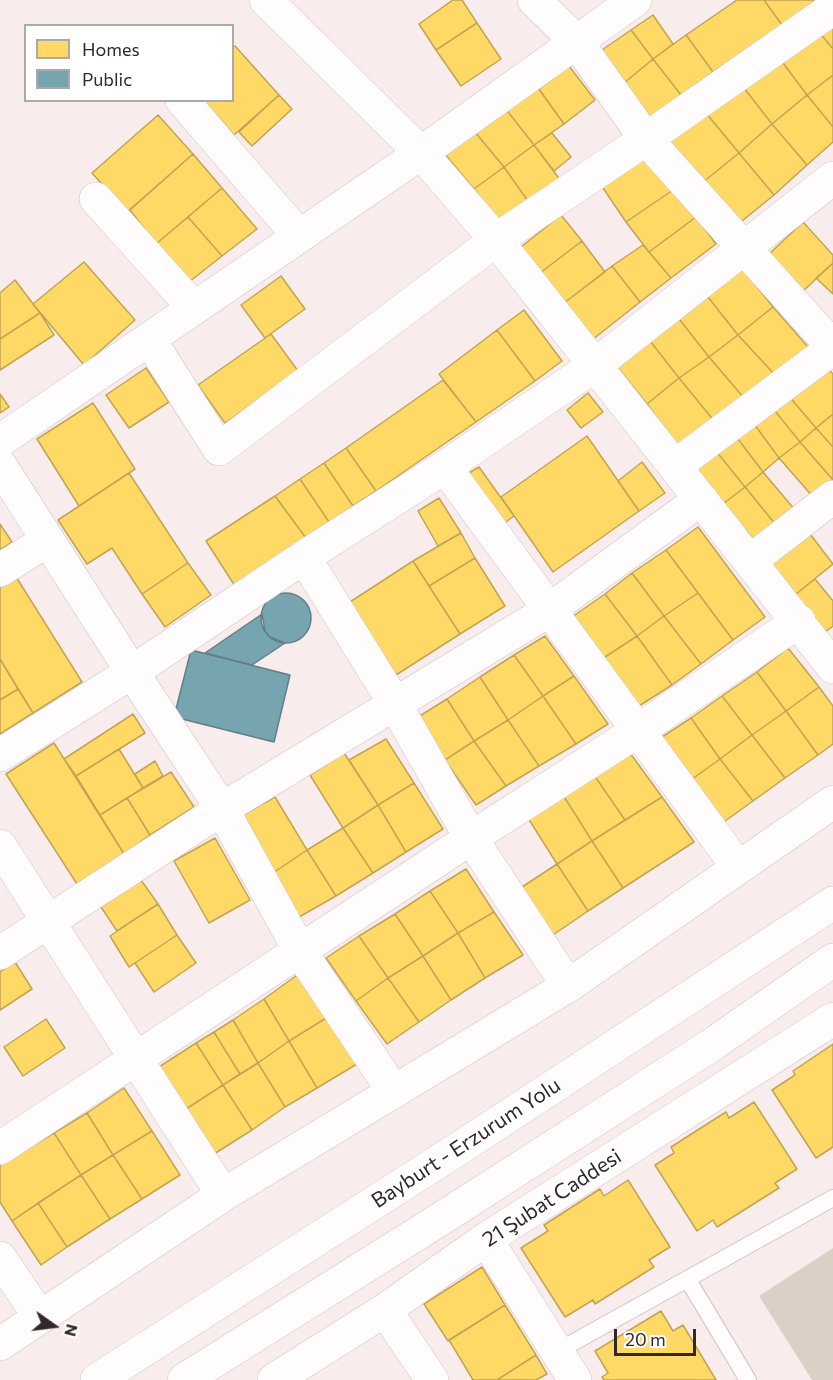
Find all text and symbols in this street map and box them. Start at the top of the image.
legend [24,24,234,102]
text: Homes [82,38,140,60]
text: Public [82,68,132,90]
street label: Bayburt - Erzurum Yolu [367,1073,565,1213]
street label: 21 Şubat Caddesi [478,1144,626,1252]
north arrow [24,1296,84,1356]
scale bar [617,1317,700,1355]
text: N [61,1322,83,1339]
text: 20 m [625,1328,666,1350]

